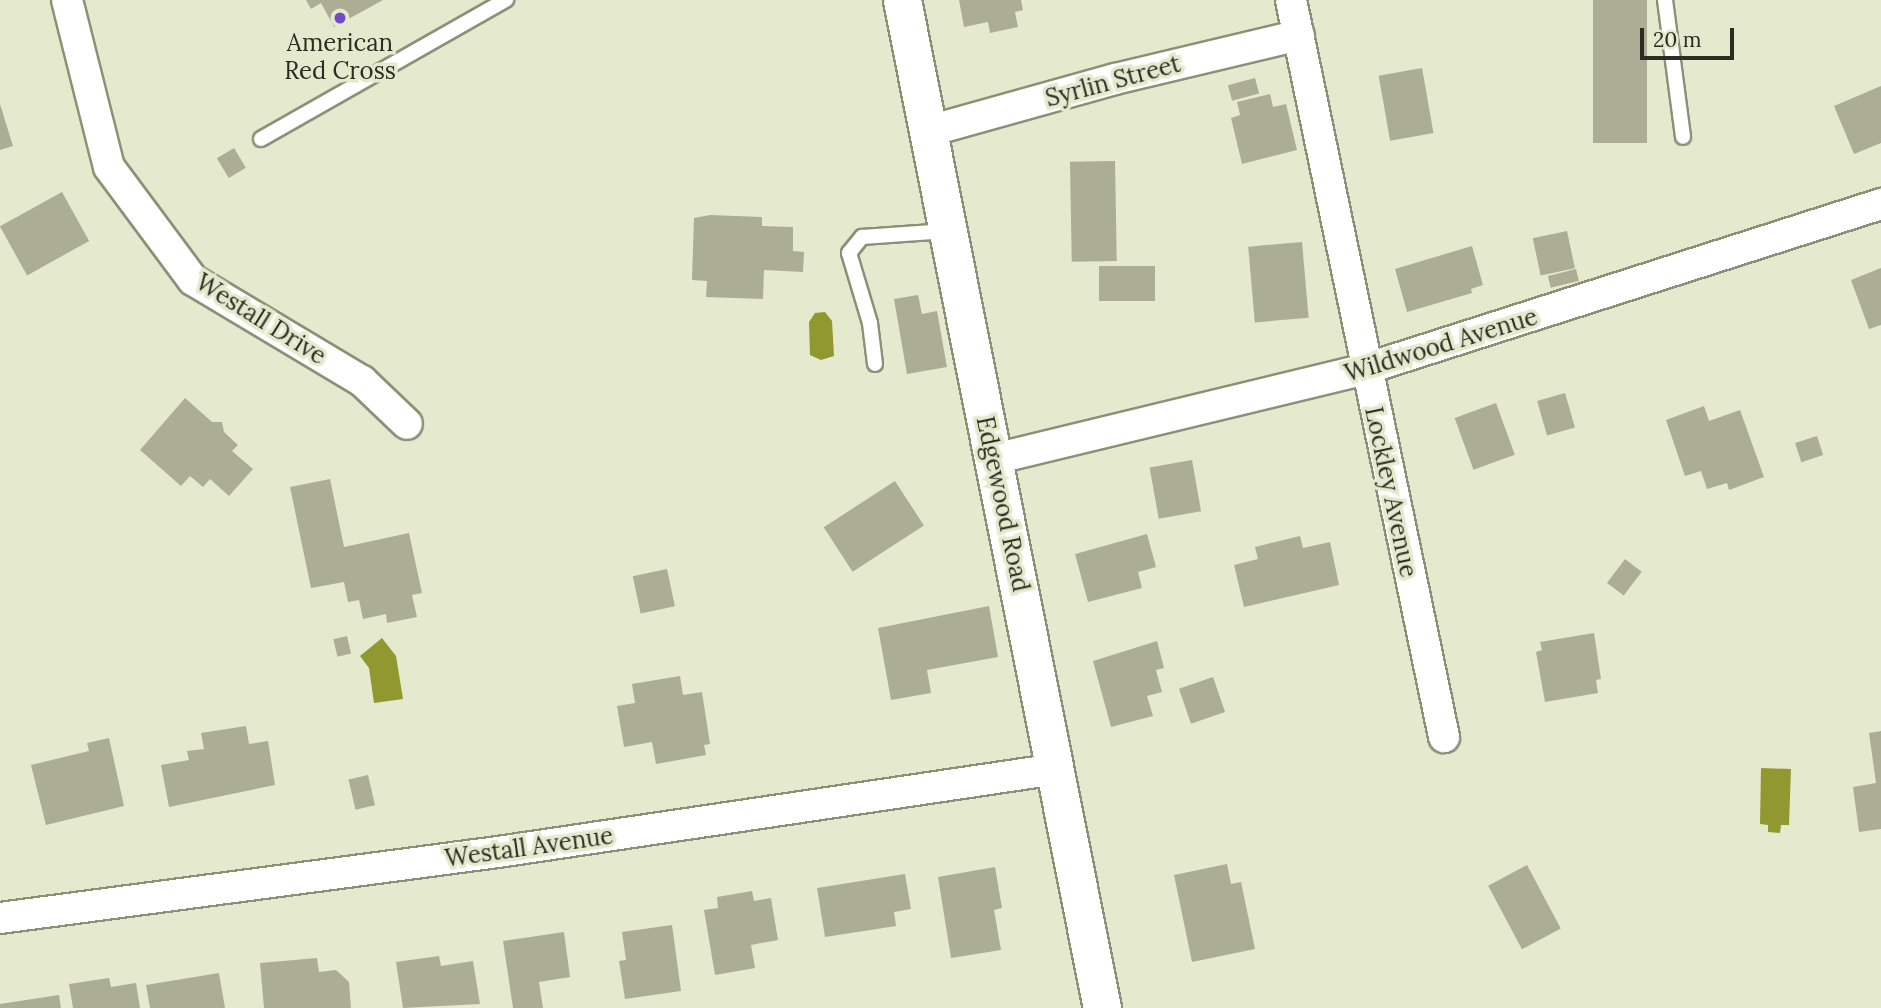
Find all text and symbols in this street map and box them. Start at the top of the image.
marker: American Red Cross [332,10,348,26]
scale bar [1643,14,1738,58]
text: 20 m [1653,26,1702,53]
place label: American Red Cross [284,29,396,85]
street label: Syrlin Street [1042,49,1184,113]
street label: Westall Drive [191,268,331,370]
street label: Wildwood Avenue [1341,302,1541,388]
street label: Lockley Avenue [1359,404,1423,580]
street label: Edgewood Road [970,414,1036,594]
street label: Westall Avenue [443,821,615,873]

